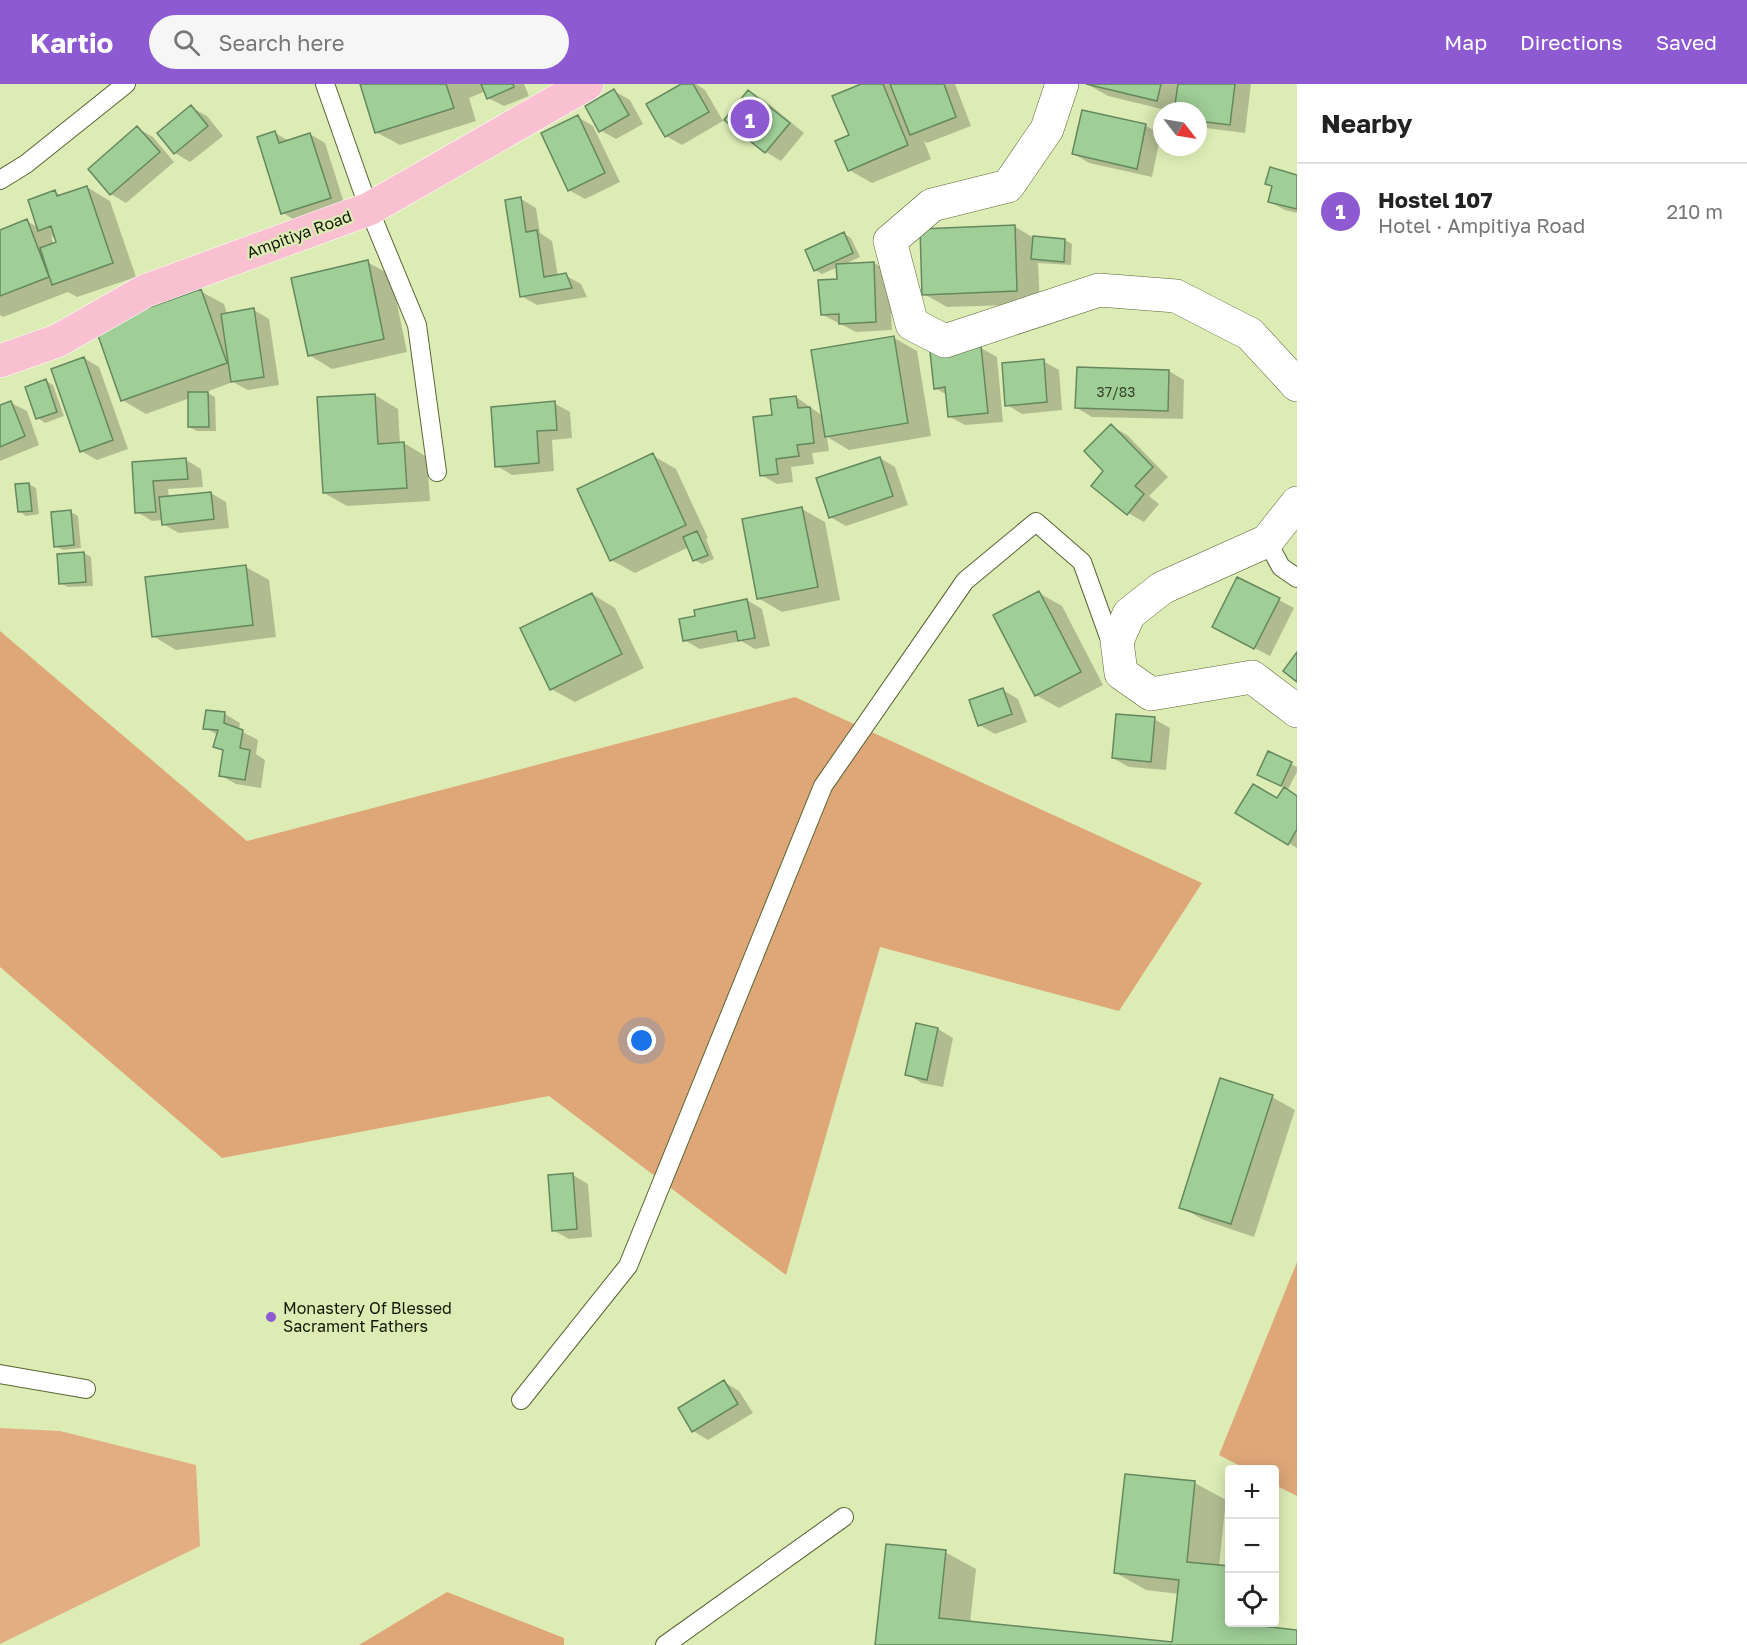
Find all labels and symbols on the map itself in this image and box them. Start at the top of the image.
pin: 1 [730,96,770,141]
north arrow [1153,102,1207,156]
street label: Ampitiya Road [244,206,354,262]
house number: 37/83 [1096,383,1136,400]
your location [627,1026,656,1055]
place label: Monastery Of Blessed Sacrament Fathers [283,1298,452,1336]
marker: Monastery Of Blessed Sacrament Fathers [264,1310,278,1324]

